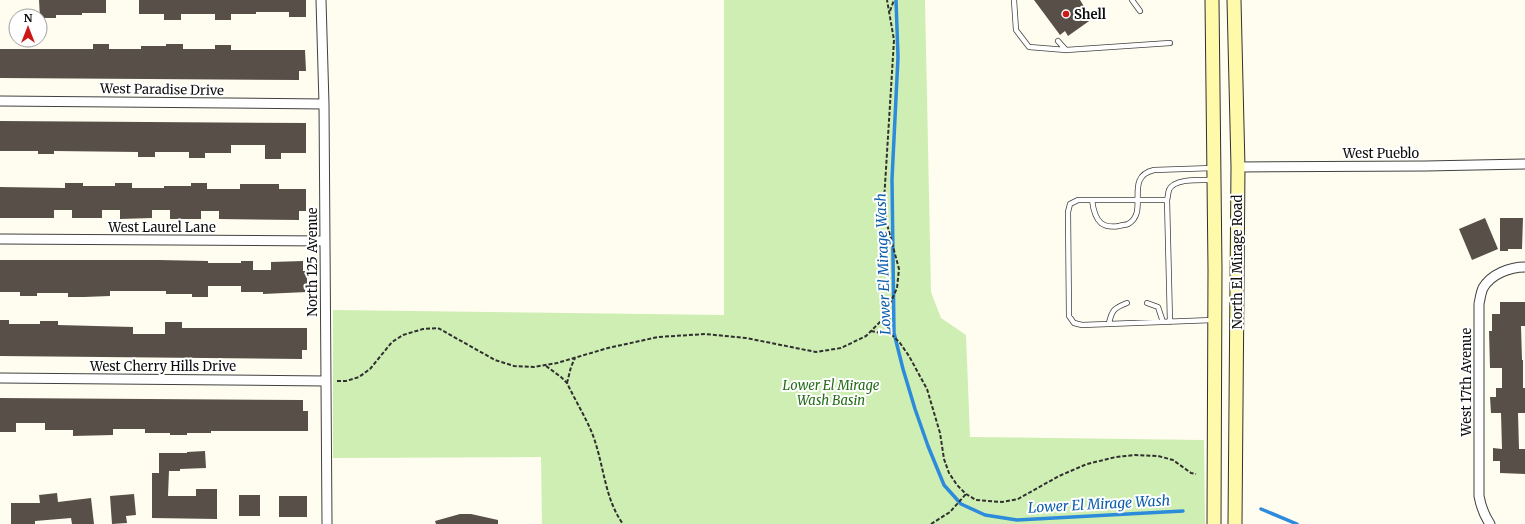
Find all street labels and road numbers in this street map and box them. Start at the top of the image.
street label: West Paradise Drive [99,80,224,99]
street label: West Pueblo [1342,145,1420,162]
street label: North El Mirage Road [1229,195,1246,329]
street label: North 125 Avenue [304,207,321,317]
street label: West Laurel Lane [107,219,216,236]
street label: West 17th Avenue [1458,328,1475,437]
street label: West Cherry Hills Drive [89,358,236,375]

